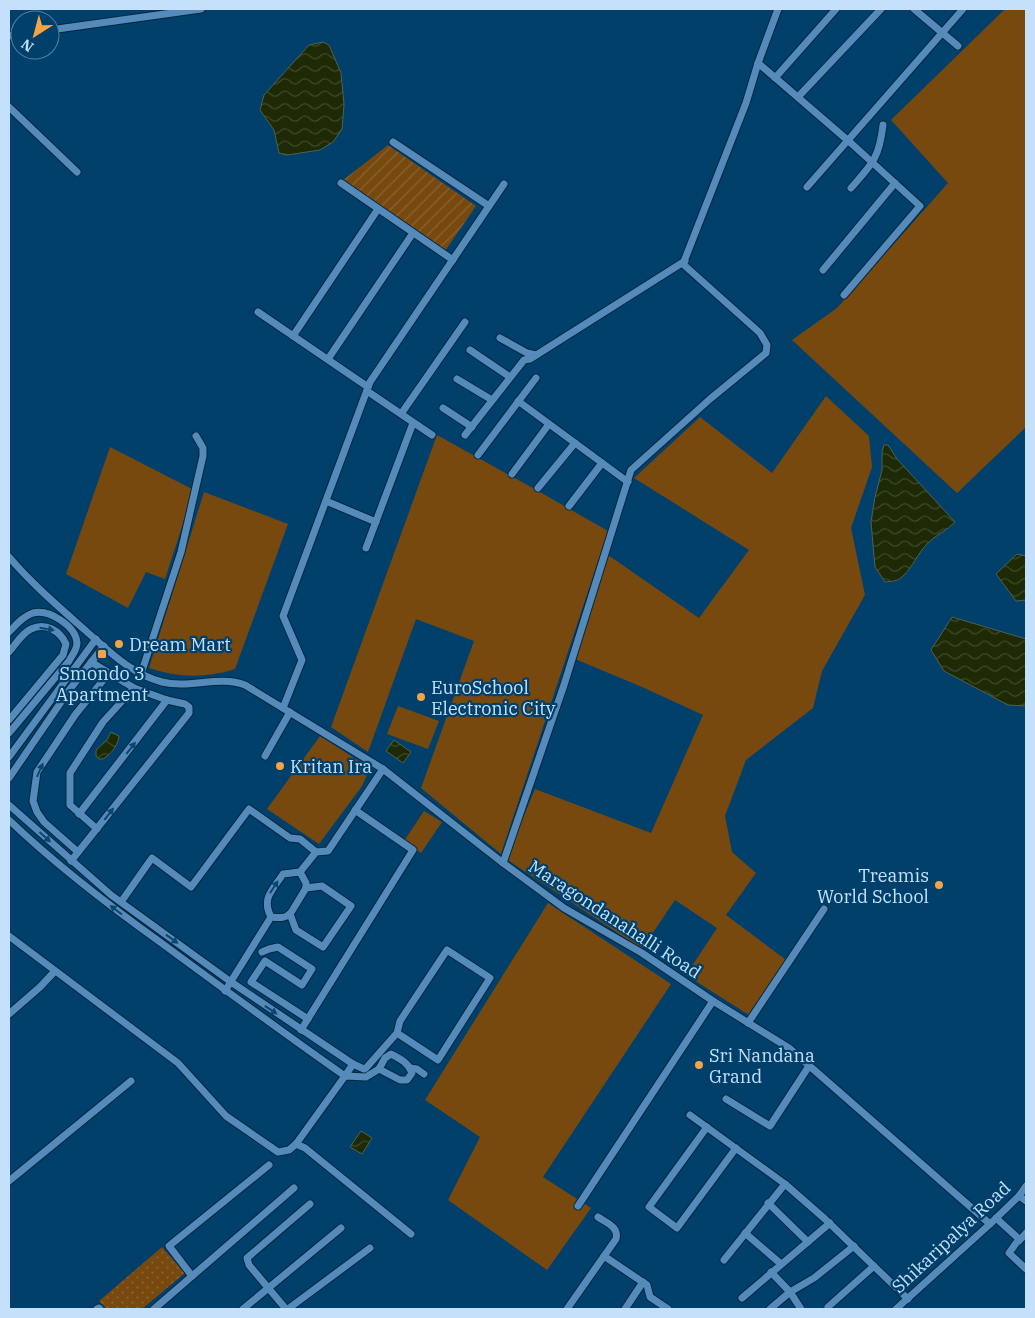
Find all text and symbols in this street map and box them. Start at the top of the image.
north arrow [10,10,60,60]
text: N [18,35,37,56]
one-way arrow [40,626,56,634]
place label: Dream Mart [129,633,231,656]
marker: Dream Mart [113,638,125,650]
marker: Smondo 3 Apartment [96,648,108,660]
place label: Smondo 3 Apartment [56,662,148,706]
place label: EuroSchool Electronic City [431,676,556,720]
marker: EuroSchool Electronic City [415,691,427,703]
one-way arrow [126,742,137,755]
place label: Kritan Ira [290,755,372,778]
marker: Kritan Ira [274,760,286,772]
one-way arrow [36,763,44,777]
one-way arrow [103,808,114,821]
one-way arrow [38,832,51,843]
street label: Maragondanahalli Road [524,855,706,983]
place label: Treamis World School [817,864,929,908]
marker: Treamis World School [933,879,945,891]
one-way arrow [270,881,279,894]
one-way arrow [110,905,123,916]
one-way arrow [165,934,179,944]
one-way arrow [265,1005,278,1015]
place label: Sri Nandana Grand [709,1044,815,1088]
marker: Sri Nandana Grand [693,1059,705,1071]
street label: Shikaripalya Road [887,1176,1015,1298]

